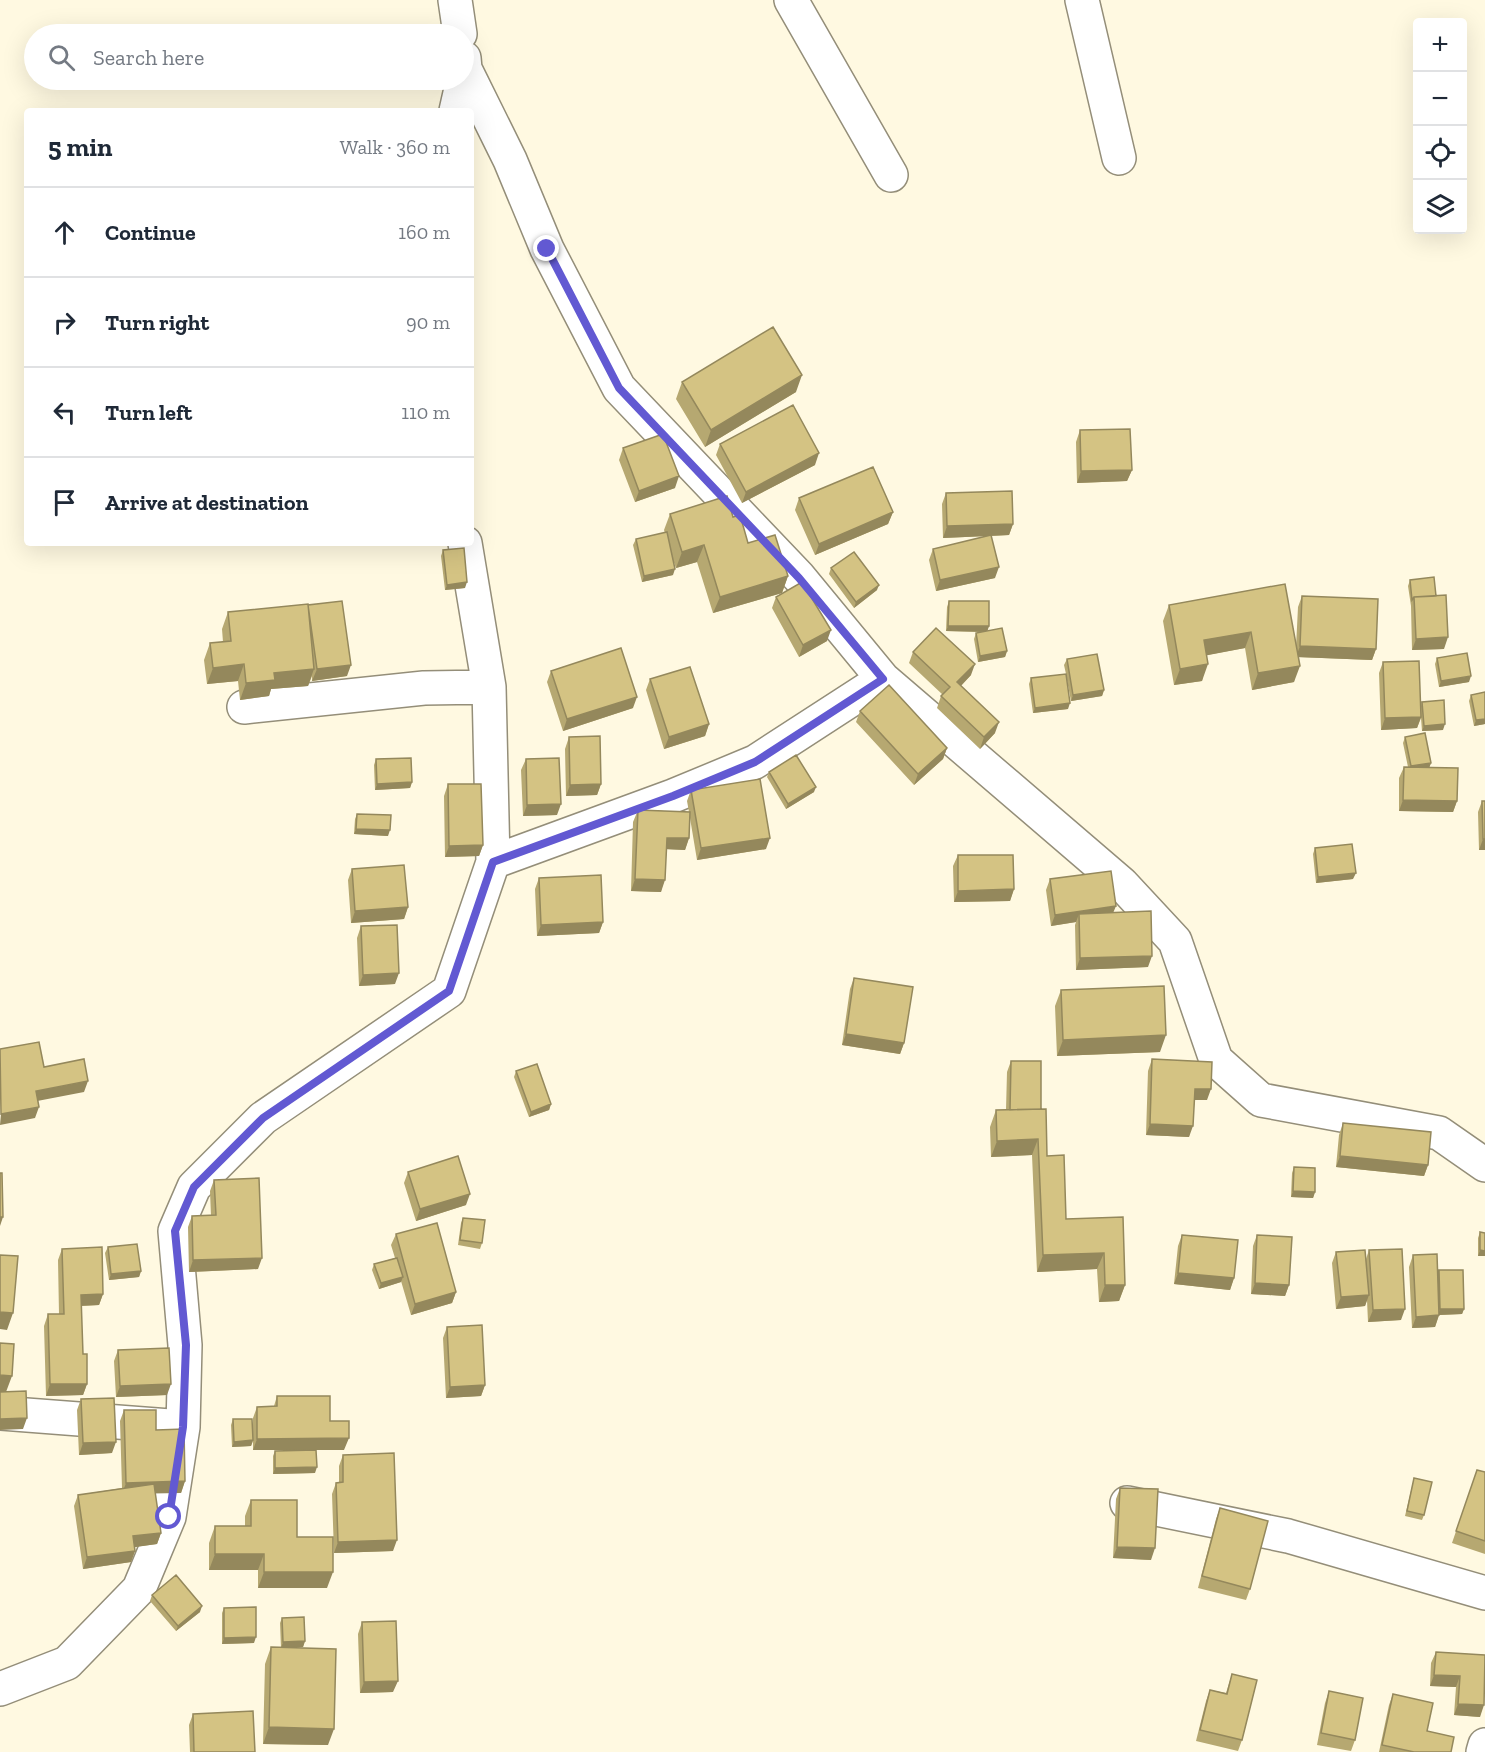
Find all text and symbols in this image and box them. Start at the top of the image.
map controls [1413,18,1467,234]
button: + [1413,18,1467,72]
search box [24,24,474,90]
icon: search [45,41,78,74]
text: Search here [93,44,204,71]
button: − [1413,72,1467,126]
button: locate [1413,126,1467,180]
text: 5 min [48,131,112,163]
text: Walk · 360 m [340,135,450,159]
button: layers [1413,180,1467,234]
icon: ahead [48,216,81,249]
text: Continue [105,219,196,246]
text: 160 m [398,220,450,244]
route end [533,235,559,261]
icon: right [48,306,81,339]
text: Turn right [105,309,209,336]
text: 90 m [406,310,450,334]
icon: left [48,396,81,429]
text: Turn left [105,399,192,426]
text: 110 m [401,400,450,424]
icon: arrive [48,486,81,519]
text: Arrive at destination [105,489,308,516]
route start [155,1503,181,1529]

